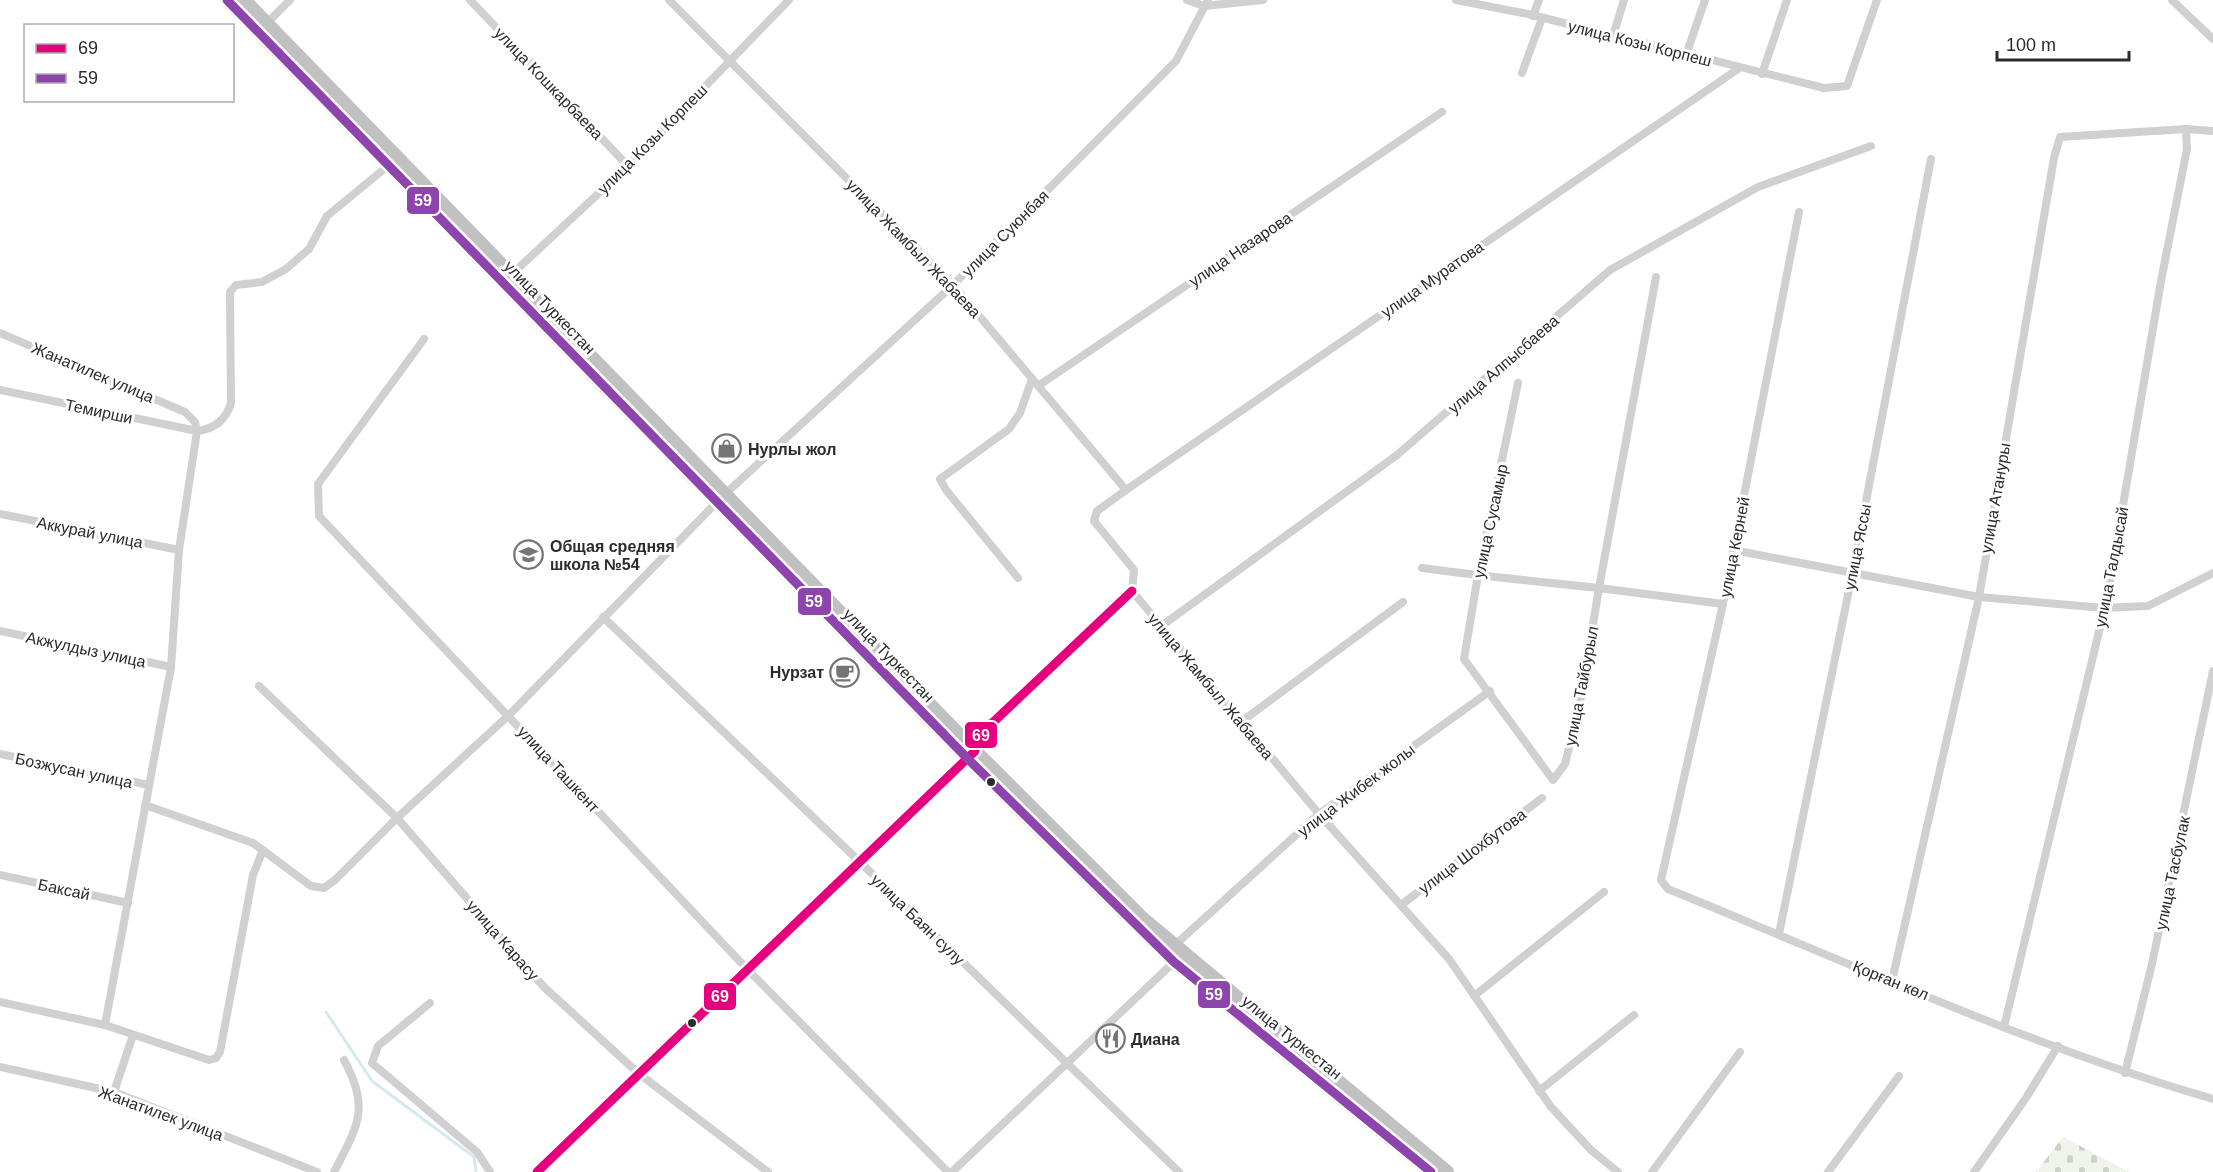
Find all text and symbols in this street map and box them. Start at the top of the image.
street label: улица Козы Корпеш [1566,17,1713,70]
legend [24,24,234,102]
street label: улица Кошкарбаева [491,24,606,143]
scale bar [1997,24,2129,62]
text: 100 m [2006,35,2056,55]
text: 69 [78,38,98,58]
text: 59 [78,68,98,88]
street label: улица Козы Корпеш [594,81,710,197]
street label: улица Жамбыл Жабаева [843,176,984,321]
line badge: 59 [406,186,440,215]
street label: улица Суюнбая [959,187,1052,280]
text: 59 [414,192,432,209]
street label: улица Назарова [1186,209,1295,290]
street label: улица Муратова [1378,238,1487,321]
street label: улица Туркестан [501,257,598,357]
street label: улица Алпысбаева [1445,312,1562,417]
street label: Жанатилек улица [29,339,157,406]
street label: Темирши [64,396,134,427]
shop icon: Нурлы жол [711,433,743,465]
place label: Нурлы жол [748,441,836,458]
street label: улица Атануры [1977,442,2014,555]
street label: улица Сусамыр [1470,462,1511,580]
street label: улица Керней [1716,495,1753,599]
street label: улица Яссы [1841,503,1874,592]
street label: улица Талдысай [2091,505,2132,629]
street label: Аккурай улица [35,514,145,551]
place label: Общая средняя школа №54 [550,538,675,573]
school or university icon: Общая средняя школа №54 [513,539,545,571]
line badge: 59 [797,587,832,616]
text: 59 [805,593,823,610]
street label: улица Туркестан [840,605,937,705]
street label: улица Жамбыл Жабаева [1145,610,1277,763]
street label: улица Тайбурыл [1562,625,1601,747]
street label: Акжулдыз улица [24,628,147,671]
cafe icon: Нурзат [829,656,861,688]
place label: Нурзат [770,664,824,681]
line badge: 69 [964,721,998,749]
street label: улица Ташкент [514,723,603,816]
text: 69 [972,727,990,744]
street label: улица Жибек жолы [1295,741,1418,840]
street label: Бозжусан улица [14,750,134,791]
unlabelled marker [985,776,997,788]
street label: улица Шохбутова [1415,806,1529,897]
street label: улица Тасбулак [2152,814,2193,932]
street label: улица Баян сулу [868,871,968,968]
street label: Баксай [36,876,91,903]
street label: улица Карасу [463,897,542,984]
street label: Қорған көл [1850,958,1931,1003]
line badge: 59 [1197,980,1231,1009]
line badge: 69 [703,982,737,1011]
text: 59 [1205,986,1223,1003]
text: 69 [711,988,729,1005]
street label: улица Туркестан [1239,992,1345,1083]
unlabelled marker [686,1017,698,1029]
restaurant icon: Диана [1094,1023,1126,1055]
place label: Диана [1131,1031,1180,1048]
street label: Жанатилек улица [96,1083,225,1144]

